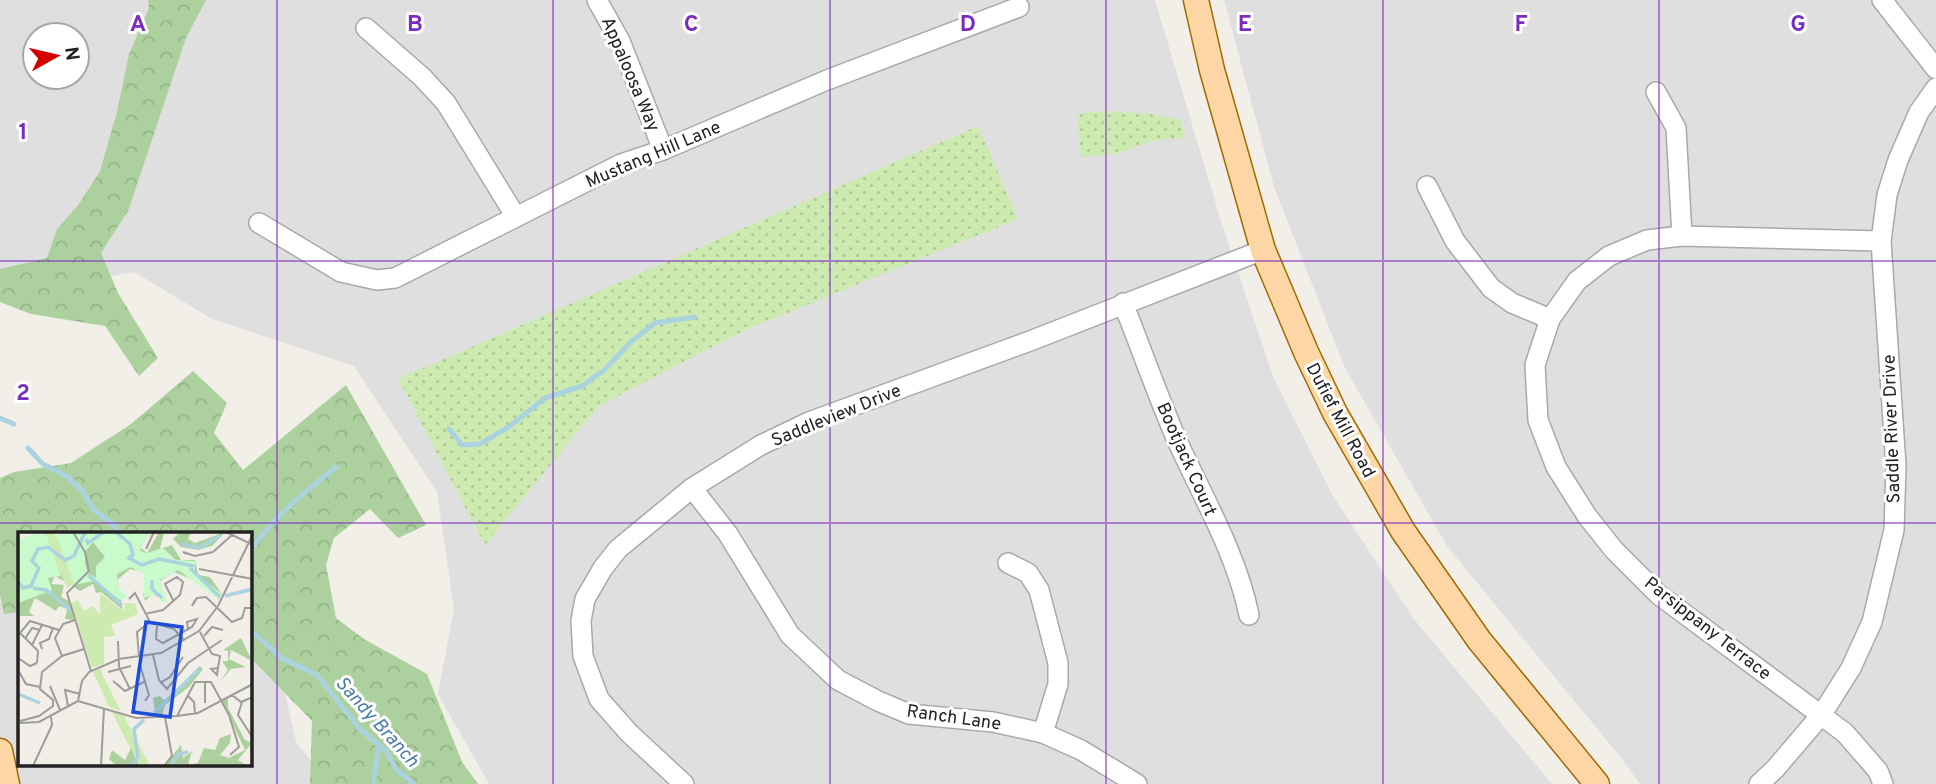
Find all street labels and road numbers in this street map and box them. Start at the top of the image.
street label: Appaloosa Way [595,14,664,135]
street label: Mustang Hill Lane [583,117,725,194]
street label: Saddle River Drive [1878,354,1907,504]
street label: Dufief Mill Road [1300,359,1380,482]
street label: Saddleview Drive [768,380,905,453]
street label: Bootjack Court [1150,399,1221,520]
street label: Parsippany Terrace [1639,572,1775,686]
street label: Ranch Lane [905,700,1002,736]

